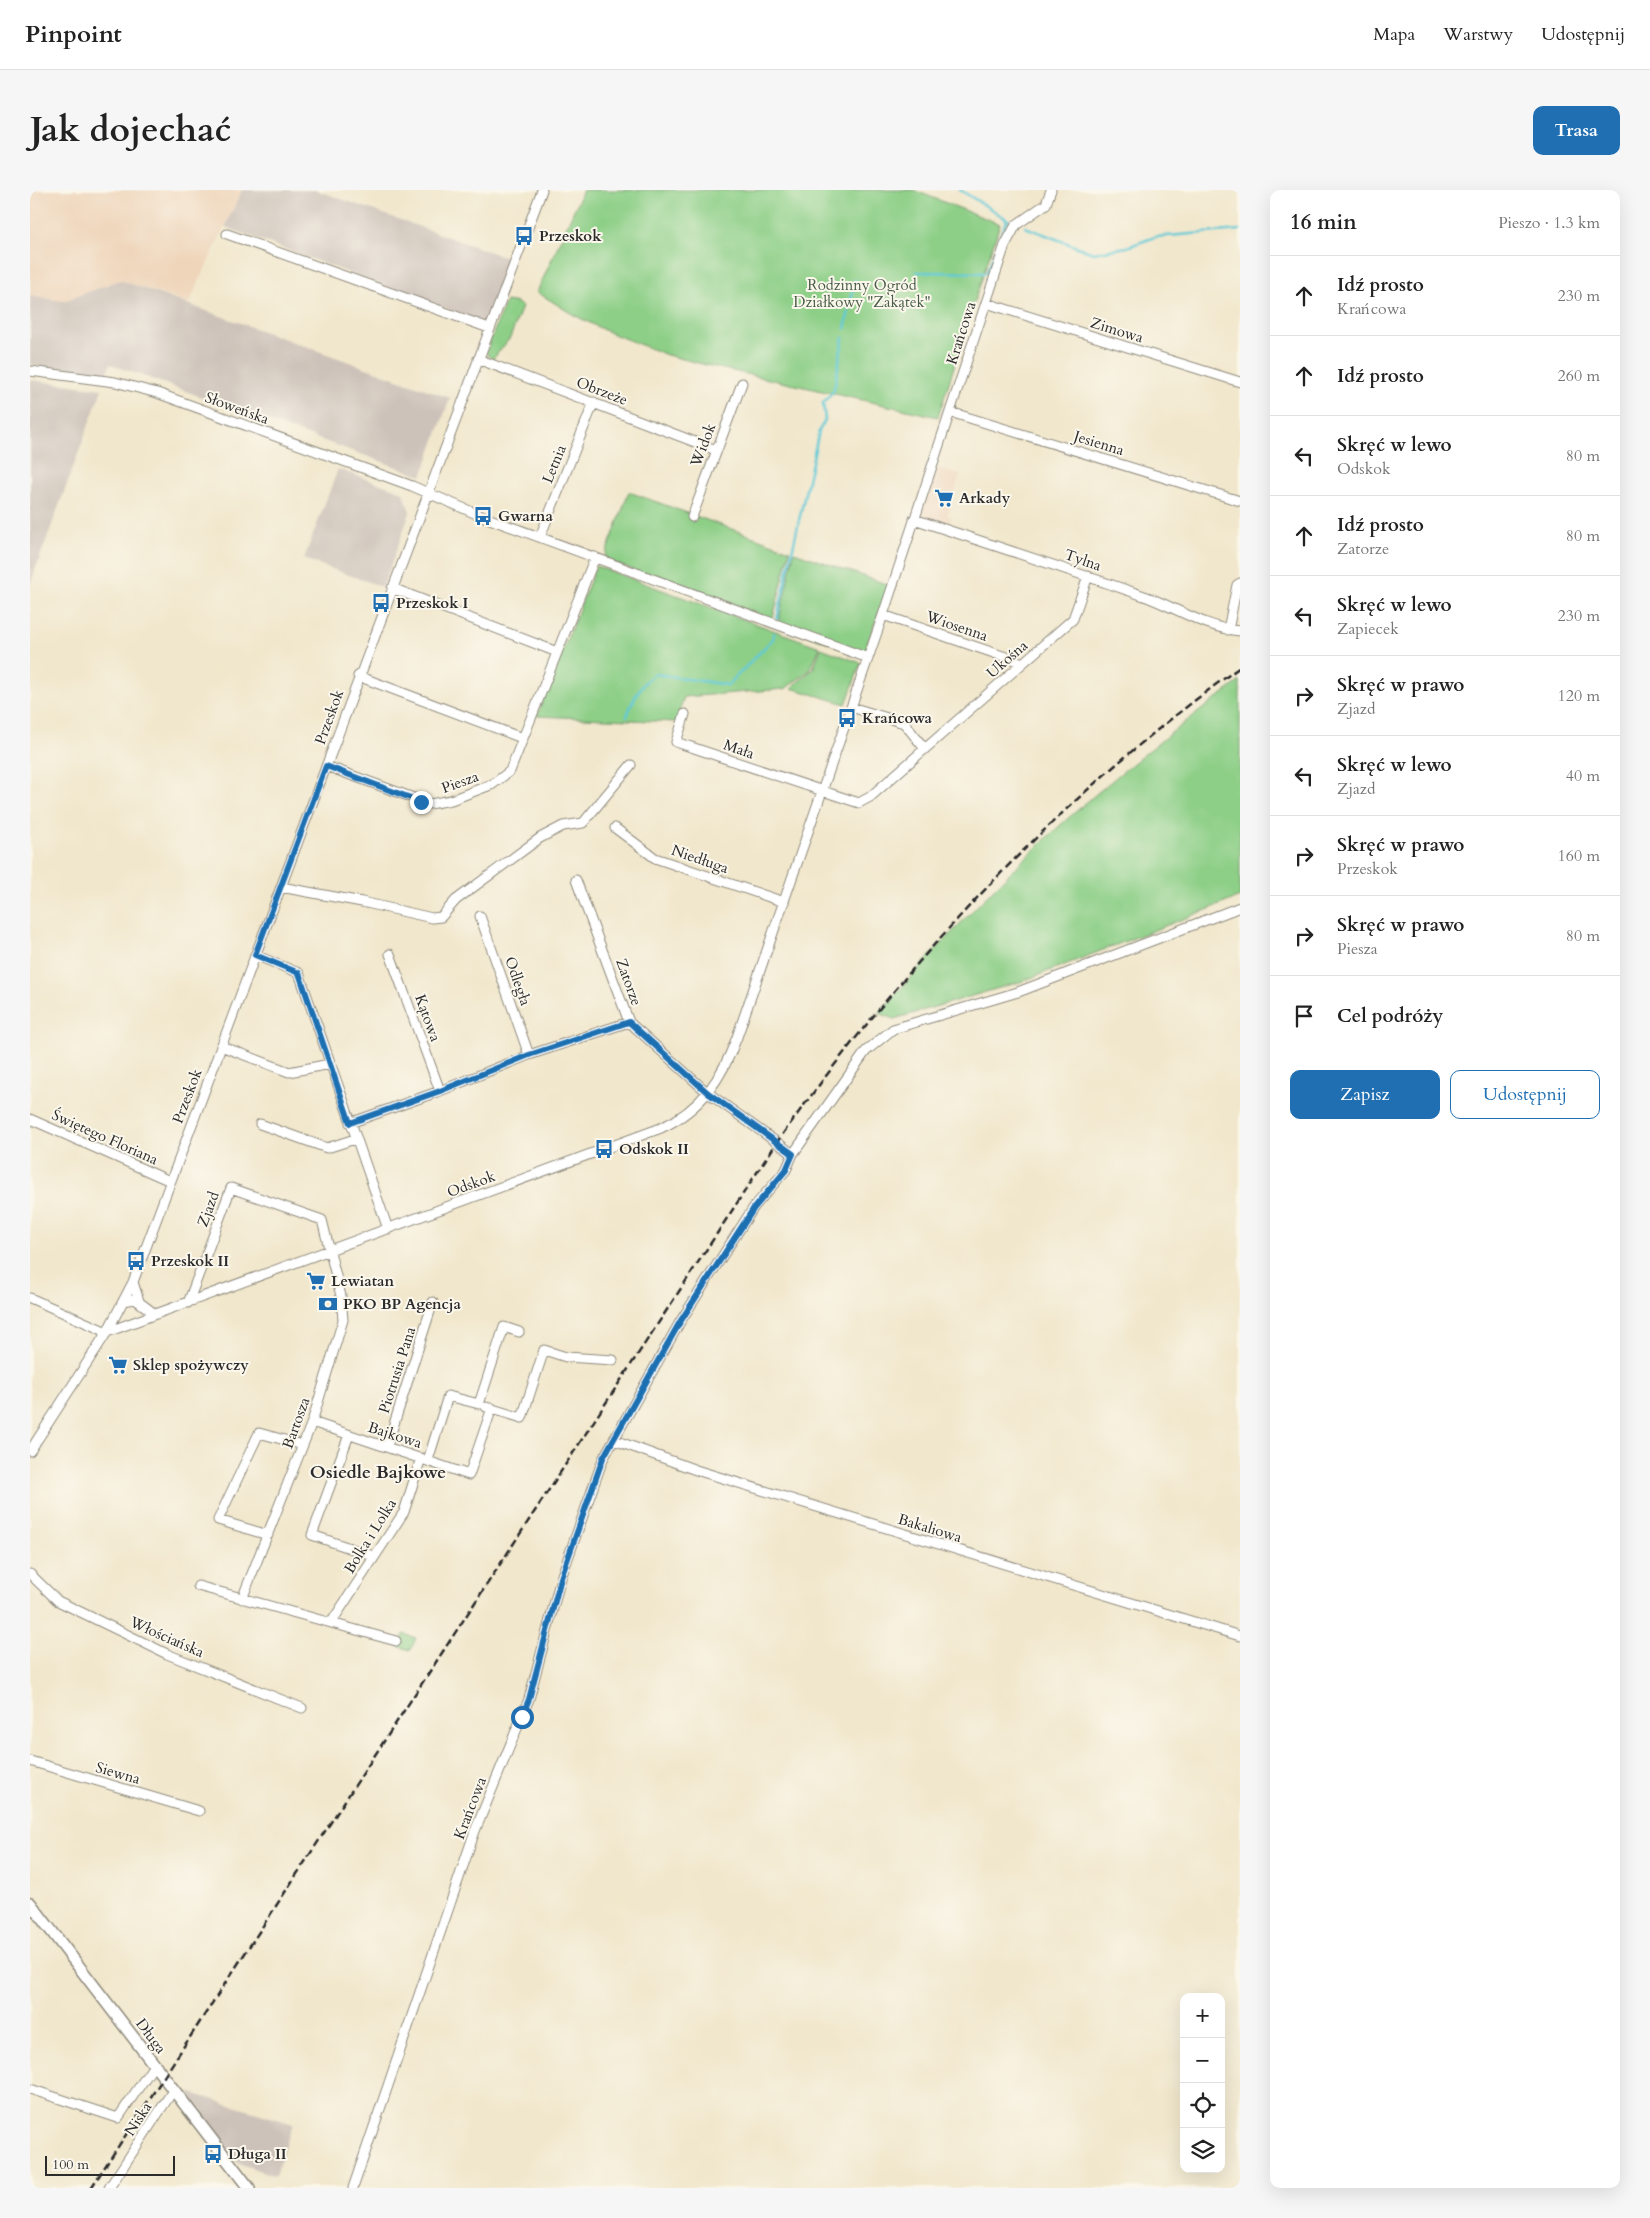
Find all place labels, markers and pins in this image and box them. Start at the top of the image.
bus stop icon: Przeskok [513,225,535,247]
place label: Przeskok [539,226,602,246]
supermarket icon: Arkady [933,487,955,509]
place label: Arkady [959,488,1011,508]
bus stop icon: Gwarna [472,505,494,527]
place label: Gwarna [498,506,553,526]
bus stop icon: Przeskok I [370,592,392,614]
place label: Przeskok I [396,593,469,613]
bus stop icon: Krańcowa [836,707,858,729]
place label: Krańcowa [862,708,933,728]
bus stop icon: Odskok II [593,1138,615,1160]
place label: Odskok II [619,1139,689,1159]
bus stop icon: Przeskok II [125,1250,147,1272]
place label: Przeskok II [151,1251,229,1271]
supermarket icon: Lewiatan [305,1270,327,1292]
place label: Lewiatan [331,1271,394,1291]
bank icon: PKO BP Agencja [317,1293,339,1315]
place label: PKO BP Agencja [343,1294,462,1314]
supermarket icon: Sklep spożywczy [107,1354,129,1376]
place label: Sklep spożywczy [133,1355,249,1375]
bus stop icon: Długa II [202,2143,224,2165]
place label: Długa II [228,2144,287,2164]

